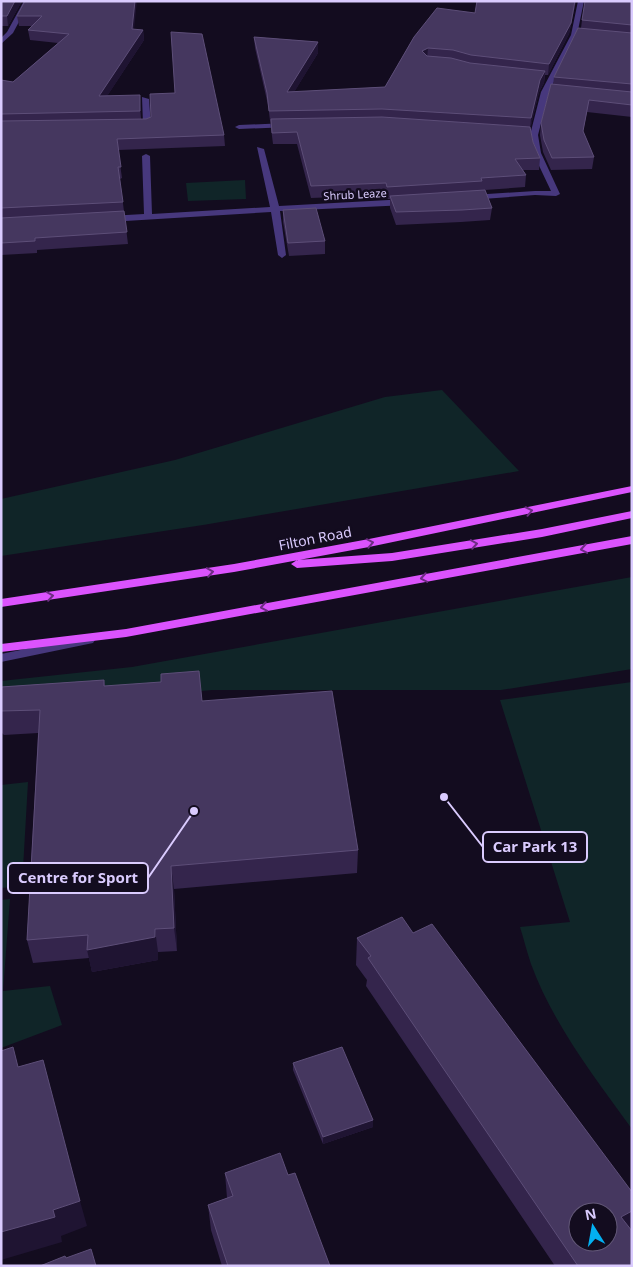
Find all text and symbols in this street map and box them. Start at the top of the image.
street label: Shrub Leaze [323,185,387,203]
one-way arrow [525,506,534,516]
street label: Filton Road [277,522,353,554]
one-way arrow [366,538,375,549]
one-way arrow [470,539,478,549]
one-way arrow [579,543,588,553]
one-way arrow [207,567,215,578]
one-way arrow [420,572,428,582]
one-way arrow [46,591,54,602]
one-way arrow [260,602,269,612]
callout: Car Park 13 [483,832,587,862]
text: Car Park 13 [493,836,577,856]
callout: Centre for Sport [8,863,148,893]
text: Centre for Sport [18,867,139,887]
north arrow [568,1202,618,1252]
text: N [583,1203,598,1224]

